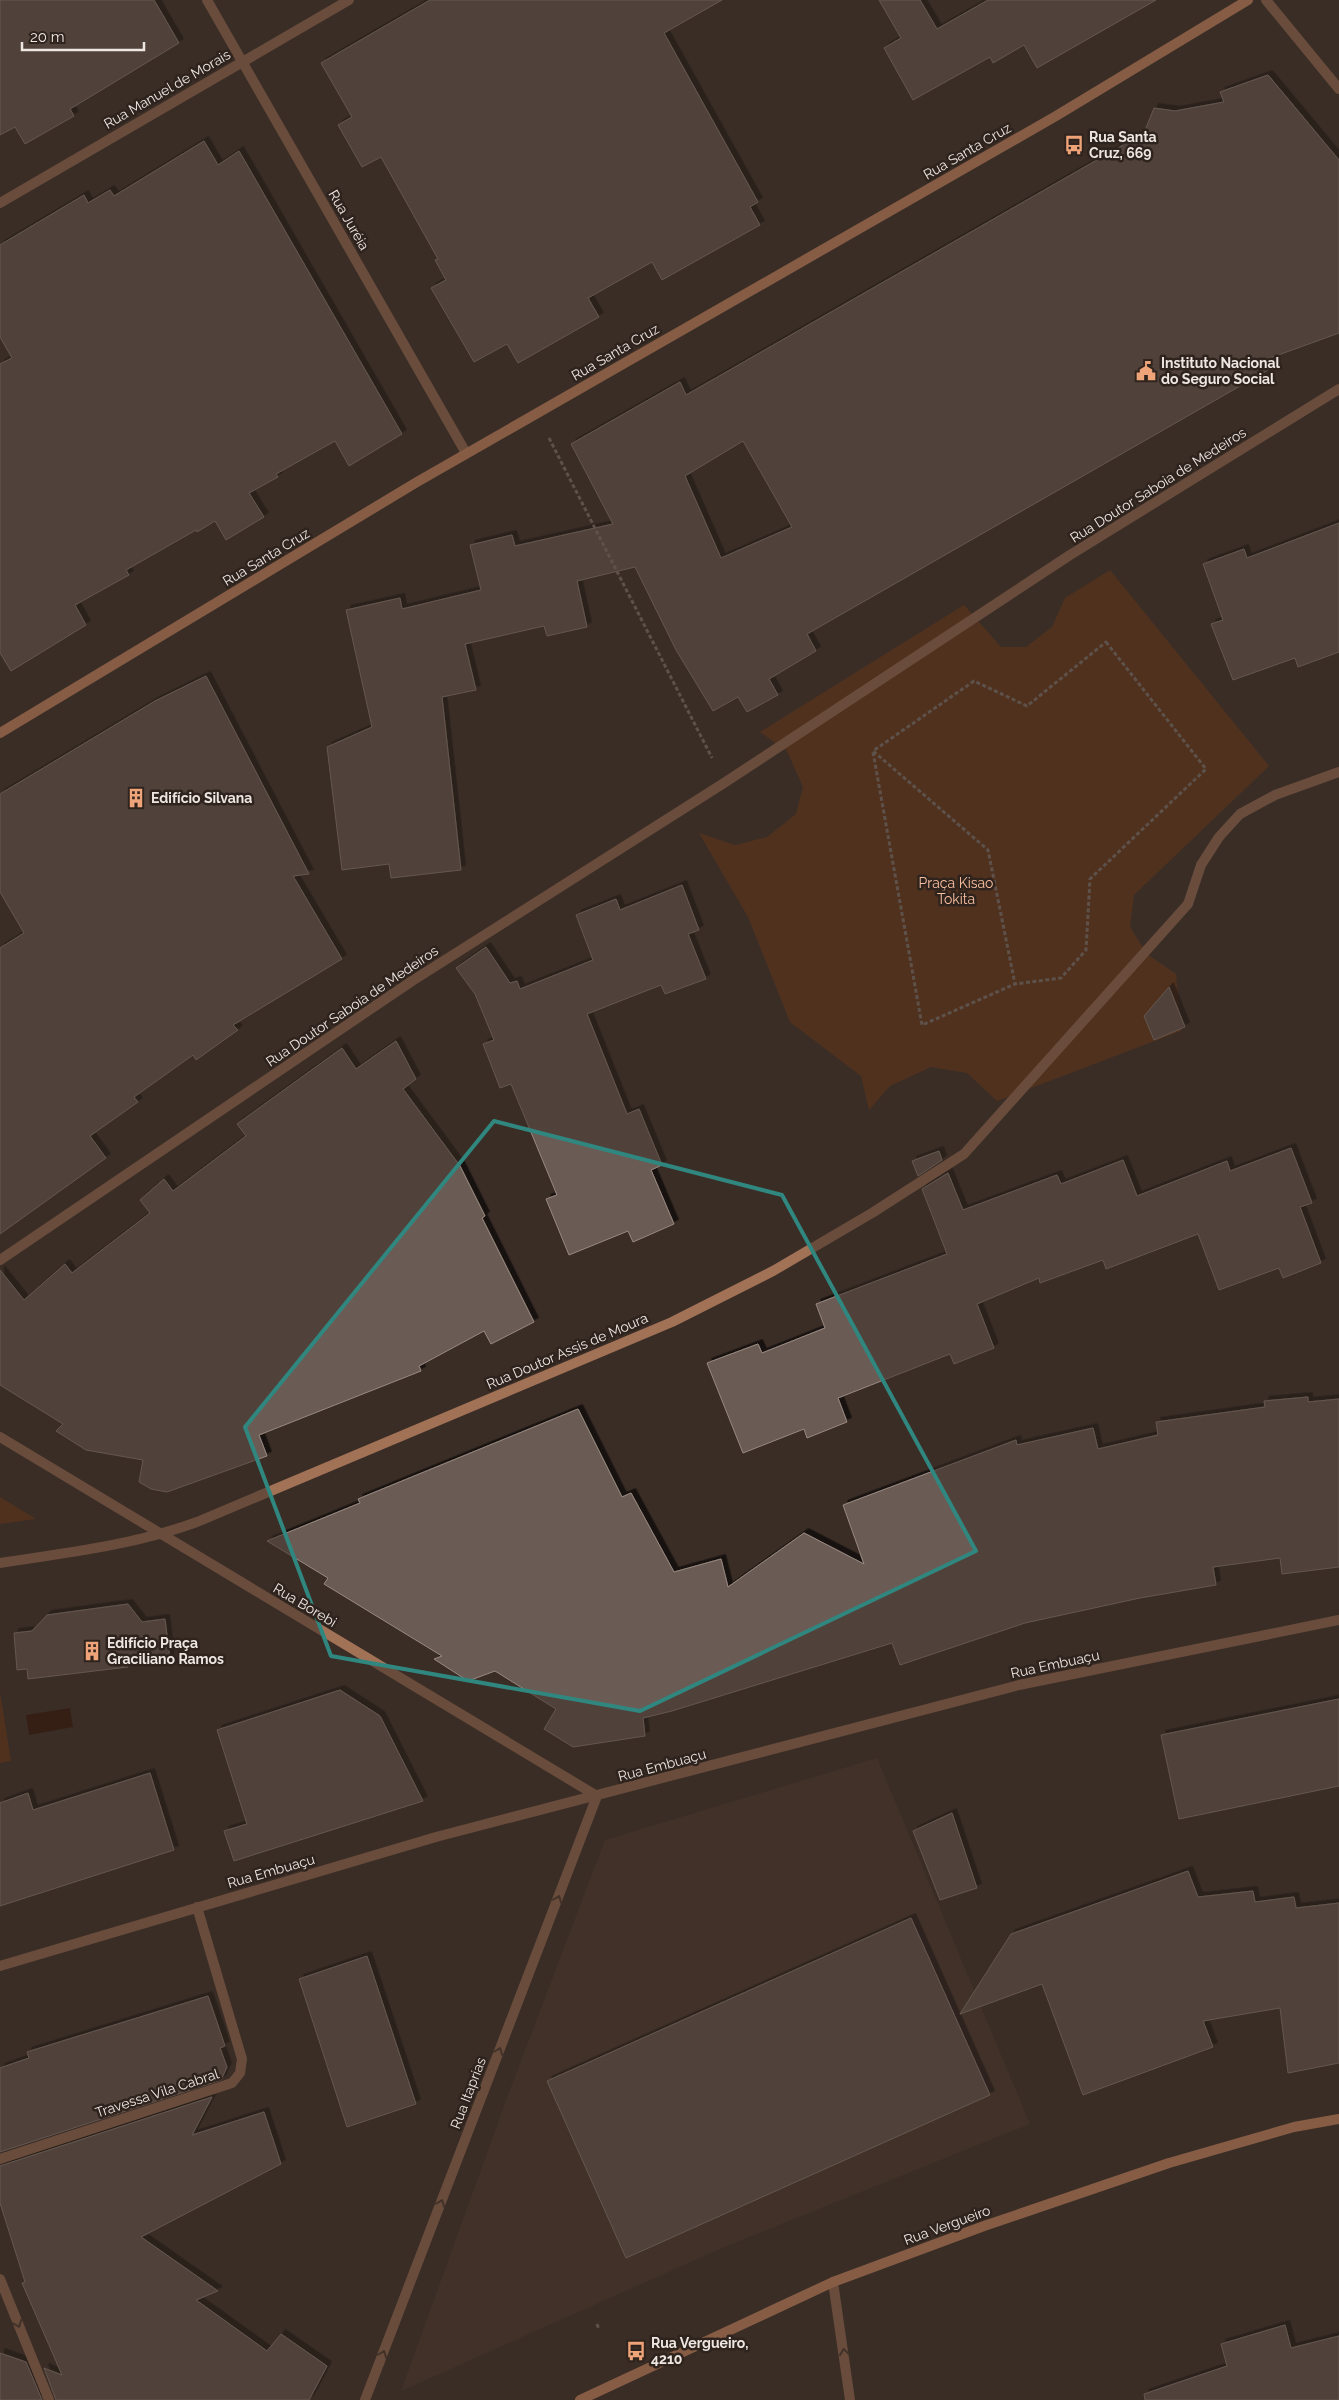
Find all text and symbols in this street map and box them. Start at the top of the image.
scale bar [22,20,145,52]
text: 20 m [30,28,65,46]
street label: Rua Manuel de Morais [101,46,233,132]
street label: Rua Santa Cruz [920,119,1014,183]
place label: Rua Santa Cruz, 669 [1089,129,1157,161]
bus stop icon: Rua Santa Cruz, 669 [1063,134,1085,156]
street label: Rua Juréia [325,187,373,253]
street label: Rua Santa Cruz [568,320,662,384]
place label: Instituto Nacional do Seguro Social [1161,355,1280,387]
public building icon: Instituto Nacional do Seguro Social [1135,360,1157,382]
street label: Rua Doutor Saboia de Medeiros [1067,424,1249,546]
street label: Rua Santa Cruz [220,525,312,589]
building icon: Edifício Silvana [125,787,147,809]
place label: Edifício Silvana [151,790,252,806]
park label: Praça Kisao Tokita [919,875,993,907]
street label: Rua Doutor Saboia de Medeiros [263,942,441,1070]
street label: Rua Doutor Assis de Moura [484,1310,650,1392]
street label: Rua Borebi [271,1580,339,1630]
place label: Edifício Praça Graciliano Ramos [107,1635,224,1667]
building icon: Edifício Praça Graciliano Ramos [81,1640,103,1662]
street label: Rua Embuaçu [1009,1647,1101,1681]
street label: Rua Embuaçu [616,1746,708,1784]
street label: Rua Embuaçu [225,1851,317,1891]
one-way arrow [552,1896,562,1904]
one-way arrow [493,2047,503,2056]
street label: Rua Itaprias [447,2055,489,2131]
street label: Travessa Vila Cabral [93,2065,221,2121]
one-way arrow [435,2199,445,2208]
street label: Rua Vergueiro [902,2202,992,2248]
one-way arrow [12,2319,23,2328]
place label: Rua Vergueiro, 4210 [651,2335,748,2367]
bus stop icon: Rua Vergueiro, 4210 [625,2340,647,2362]
one-way arrow [839,2347,850,2355]
one-way arrow [377,2351,387,2359]

